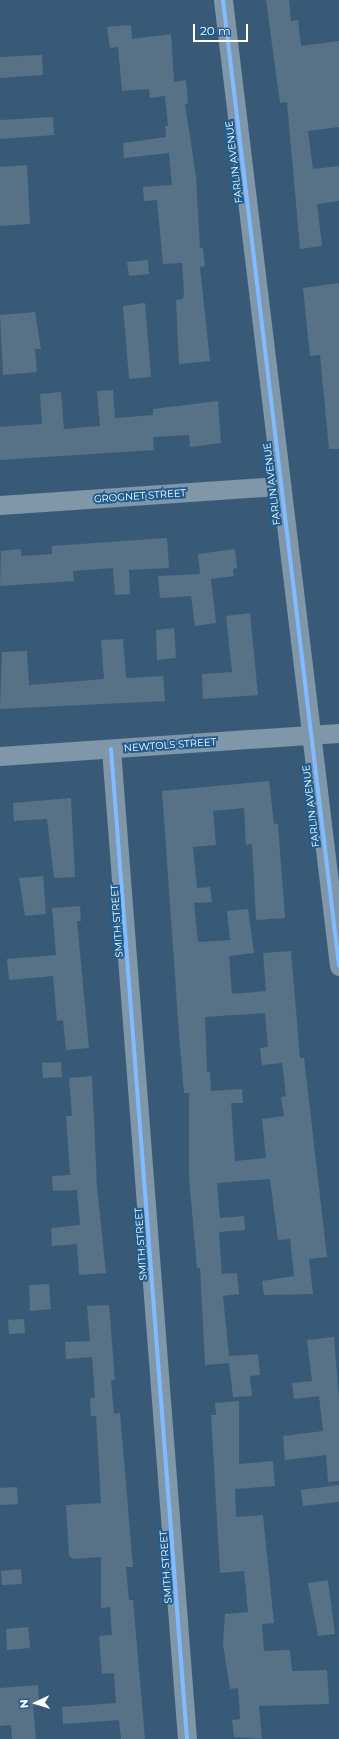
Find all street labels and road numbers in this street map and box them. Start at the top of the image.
street label: FARLIN AVENUE [223,120,245,204]
street label: FARLIN AVENUE [261,442,283,526]
street label: GROGNET STREET [93,487,187,505]
street label: NEWTOLS STREET [123,736,217,754]
street label: FARLIN AVENUE [300,764,322,848]
street label: SMITH STREET [108,884,126,958]
street label: SMITH STREET [132,1207,150,1281]
street label: SMITH STREET [157,1530,175,1604]

